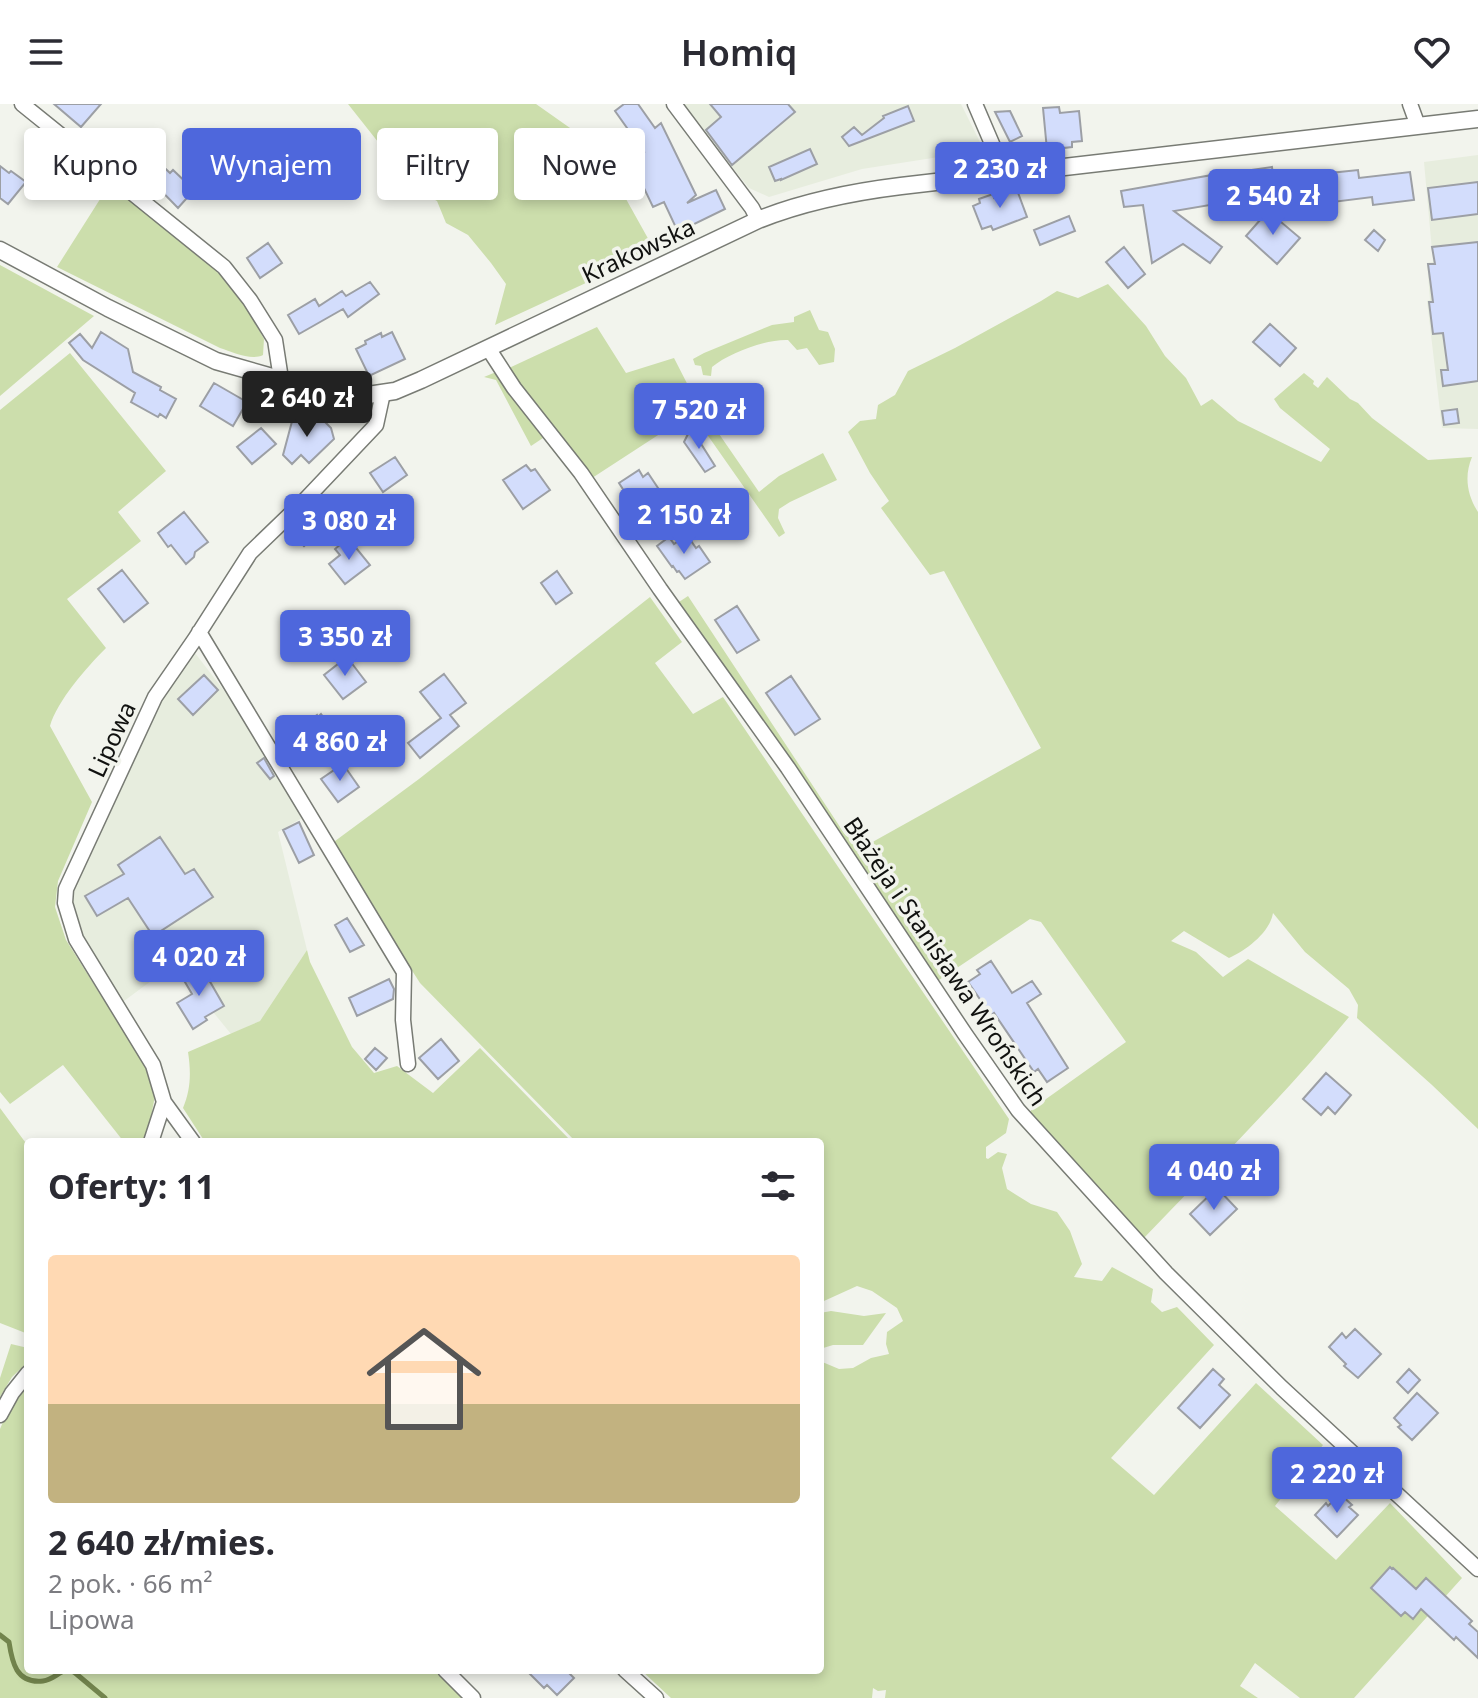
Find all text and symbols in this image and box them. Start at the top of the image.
text: Homiq [681,28,797,77]
icon: menu [24,30,68,74]
icon: heart [1410,30,1454,74]
chip: Kupno [24,128,166,200]
chip: Wynajem [182,128,361,200]
chip: Filtry [377,128,498,200]
chip: Nowe [514,128,645,200]
pin: 2 230 zł [917,142,1083,210]
text: 2 230 zł [953,150,1047,186]
pin: 2 540 zł [1190,169,1356,237]
text: 2 540 zł [1226,177,1320,213]
street label: Krakowska [576,209,700,291]
pin: 2 640 zł [224,371,390,439]
text: 2 640 zł [260,379,354,415]
pin: 7 520 zł [616,383,782,451]
text: 7 520 zł [652,391,746,427]
pin: 2 150 zł [601,488,767,556]
pin: 3 080 zł [266,494,432,562]
text: 2 150 zł [637,496,731,532]
text: 3 080 zł [302,502,396,538]
pin: 3 350 zł [262,610,428,678]
text: 3 350 zł [298,618,392,654]
street label: Lipowa [79,696,143,782]
pin: 4 860 zł [257,715,423,783]
text: 4 860 zł [293,723,387,759]
street label: Błażeja i Stanisława Wrońskich [837,810,1055,1112]
pin: 4 020 zł [116,930,282,998]
text: 4 020 zł [152,938,246,974]
pin: 4 040 zł [1131,1144,1297,1212]
text: 4 040 zł [1167,1152,1261,1188]
text: Oferty: 11 [48,1163,215,1209]
icon: filters [756,1164,800,1208]
icon: home [352,1307,496,1451]
pin: 2 220 zł [1254,1447,1420,1515]
text: 2 220 zł [1290,1455,1384,1491]
text: 2 640 zł/mies. [48,1519,275,1565]
text: 2 pok. · 66 m² [48,1565,213,1601]
text: Lipowa [48,1601,135,1637]

